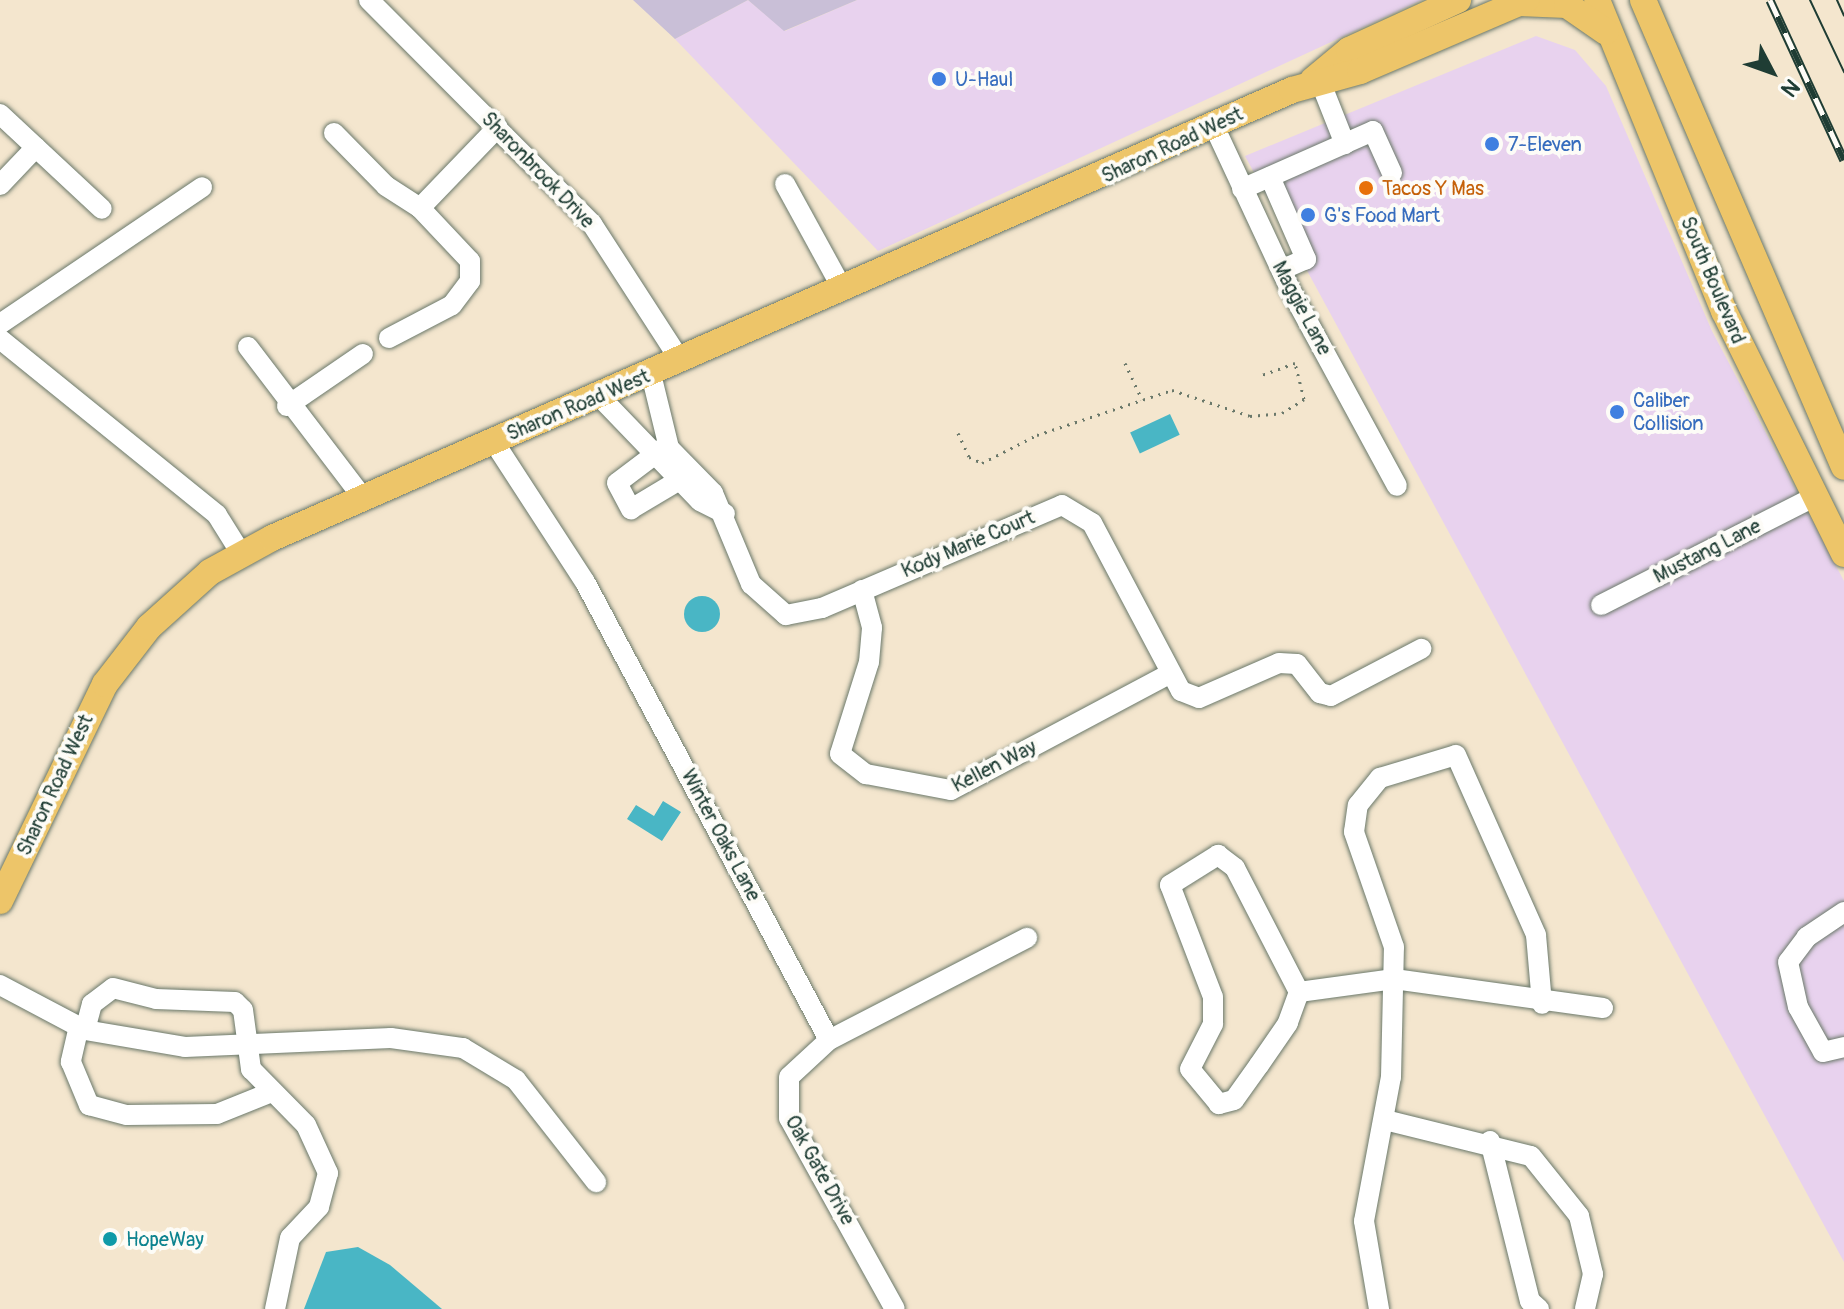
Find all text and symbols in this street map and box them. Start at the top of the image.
north arrow [1732,32,1812,112]
place label: U-Haul [955,67,1013,91]
marker: U-Haul [930,70,948,88]
text: N [1775,73,1806,103]
street label: Sharon Road West [1098,102,1246,188]
street label: Sharonbrook Drive [476,107,600,233]
place label: 7-Eleven [1508,132,1582,156]
marker: 7-Eleven [1483,135,1501,153]
place label: Tacos Y Mas [1382,176,1484,200]
marker: Tacos Y Mas [1357,179,1375,197]
place label: G's Food Mart [1324,203,1440,227]
marker: G's Food Mart [1299,206,1317,224]
street label: South Boulevard [1675,213,1751,347]
street label: Maggie Lane [1267,257,1337,359]
street label: Sharon Road West [503,364,653,446]
place label: Caliber Collision [1633,388,1704,435]
marker: Caliber Collision [1608,403,1626,421]
street label: Kody Marie Court [898,505,1038,583]
street label: Mustang Lane [1649,514,1765,588]
street label: Sharon Road West [12,711,98,859]
street label: Kellen Way [948,735,1040,797]
street label: Winter Oaks Lane [676,765,766,905]
street label: Oak Gate Drive [780,1111,860,1229]
place label: HopeWay [126,1227,204,1251]
marker: HopeWay [101,1230,119,1248]

